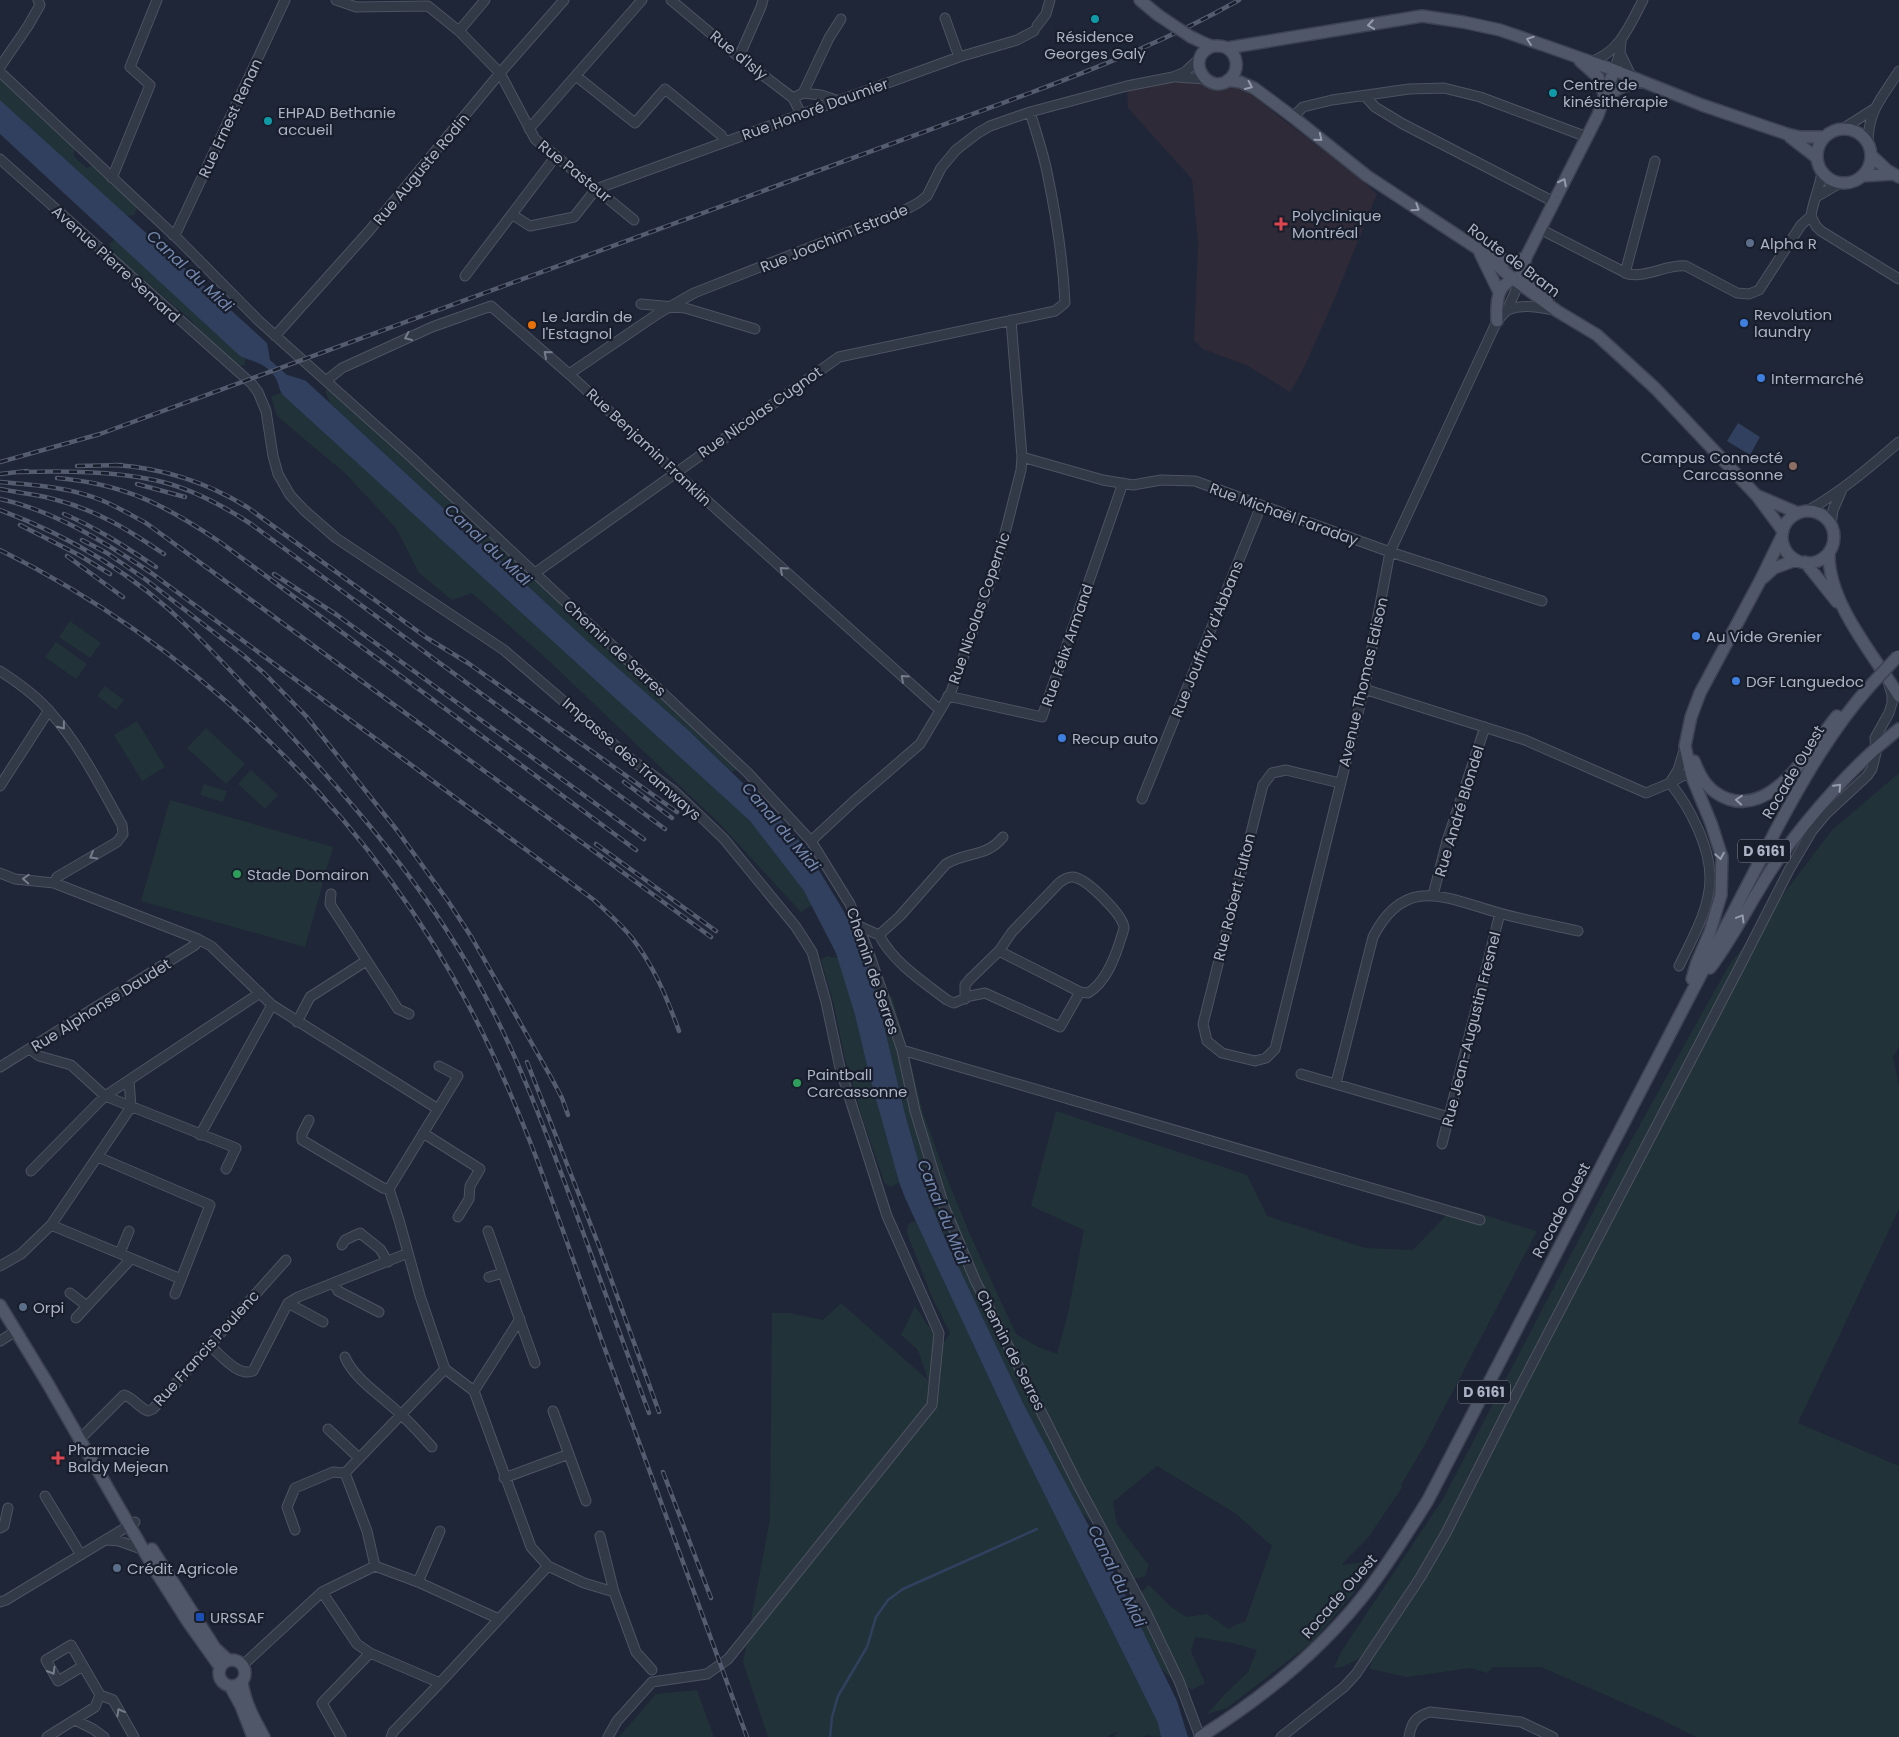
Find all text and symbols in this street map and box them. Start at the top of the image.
marker: Résidence Georges Galy [1089,13,1101,25]
one-way arrow [1367,19,1375,29]
street label: Rue d'Isly [706,25,773,85]
place label: Résidence Georges Galy [1044,26,1146,64]
one-way arrow [1526,36,1535,46]
street label: Rue Ernest Renan [193,55,267,181]
street label: Rue Honoré Daumier [739,73,892,145]
place label: Centre de kinésithérapie [1563,74,1668,112]
one-way arrow [1243,80,1252,90]
marker: Centre de kinésithérapie [1547,87,1559,99]
place label: EHPAD Bethanie accueil [278,102,396,140]
street label: Rue Auguste Rodin [368,109,474,229]
marker: EHPAD Bethanie accueil [262,115,274,127]
one-way arrow [1314,132,1323,141]
street label: Rue Pasteur [534,135,616,207]
one-way arrow [1557,179,1567,188]
street label: Rue Joachim Estrade [757,199,911,277]
street label: Avenue Pierre Semard [47,201,185,327]
one-way arrow [1410,201,1419,211]
place label: Polyclinique Montréal [1292,205,1381,243]
marker: Polyclinique Montréal [1274,217,1288,231]
street label: Route de Bram [1463,218,1565,302]
water label: Canal du Midi [141,225,239,318]
place label: Alpha R [1760,233,1817,254]
marker: Alpha R [1744,237,1756,249]
place label: Revolution laundry [1754,304,1832,342]
place label: Le Jardin de l'Estagnol [542,306,632,344]
marker: Revolution laundry [1738,317,1750,329]
marker: Le Jardin de l'Estagnol [526,319,538,331]
one-way arrow [404,331,413,342]
one-way arrow [543,351,552,360]
street label: Rue Nicolas Cugnot [694,361,826,463]
place label: Intermarché [1771,368,1864,389]
marker: Intermarché [1755,372,1767,384]
street label: Rue Benjamin Franklin [582,383,716,511]
place label: Campus Connecté Carcassonne [1641,447,1783,485]
marker: Campus Connecté Carcassonne [1787,460,1799,472]
street label: Rue Michaël Faraday [1207,477,1362,551]
water label: Canal du Midi [439,499,537,592]
street label: Rue Nicolas Copernic [943,529,1015,687]
street label: Rue Jouffroy d'Abbans [1166,557,1248,720]
one-way arrow [779,566,788,575]
street label: Rue Félix Armand [1036,581,1098,709]
street label: Chemin de Serres [559,595,671,701]
street label: Avenue Thomas Edison [1333,595,1393,769]
place label: Au Vide Grenier [1706,626,1822,647]
marker: Au Vide Grenier [1690,630,1702,642]
place label: DGF Languedoc [1746,671,1864,692]
one-way arrow [900,675,909,684]
marker: DGF Languedoc [1730,675,1742,687]
street label: Impasse des Tramways [558,693,706,825]
one-way arrow [56,721,65,730]
street label: Rocade Ouest [1757,721,1829,823]
place label: Recup auto [1072,728,1158,749]
marker: Recup auto [1056,732,1068,744]
street label: Rue André Blondel [1429,743,1489,879]
water label: Canal du Midi [736,777,826,878]
one-way arrow [1832,784,1841,793]
one-way arrow [1735,794,1743,805]
street label: Rue Robert Fulton [1208,831,1260,963]
road number: D 6161 [1738,839,1790,862]
one-way arrow [90,850,99,860]
one-way arrow [1715,851,1725,860]
place label: Stade Domairon [247,864,369,885]
marker: Stade Domairon [231,868,243,880]
one-way arrow [22,874,30,885]
street label: Chemin de Serres [841,905,905,1037]
one-way arrow [1735,914,1745,923]
street label: Rue Jean-Augustin Fresnel [1437,929,1505,1129]
street label: Rue Alphonse Daudet [27,953,175,1057]
place label: Paintball Carcassonne [807,1064,907,1102]
marker: Paintball Carcassonne [791,1077,803,1089]
water label: Canal du Midi [912,1156,975,1269]
street label: Rocade Ouest [1527,1159,1595,1261]
street label: Rue Francis Poulenc [148,1286,264,1410]
street label: Chemin de Serres [971,1286,1051,1414]
place label: Orpi [33,1297,64,1318]
marker: Orpi [17,1301,29,1313]
road number: D 6161 [1458,1380,1510,1404]
place label: Pharmacie Baldy Mejean [68,1439,169,1477]
marker: Pharmacie Baldy Mejean [52,1452,64,1464]
water label: Canal du Midi [1082,1521,1152,1632]
street label: Rocade Ouest [1296,1549,1382,1643]
place label: Crédit Agricole [127,1558,238,1579]
marker: Crédit Agricole [111,1562,123,1574]
place label: URSSAF [210,1607,265,1628]
marker: URSSAF [194,1611,206,1623]
one-way arrow [46,1665,56,1674]
one-way arrow [116,1709,126,1718]

